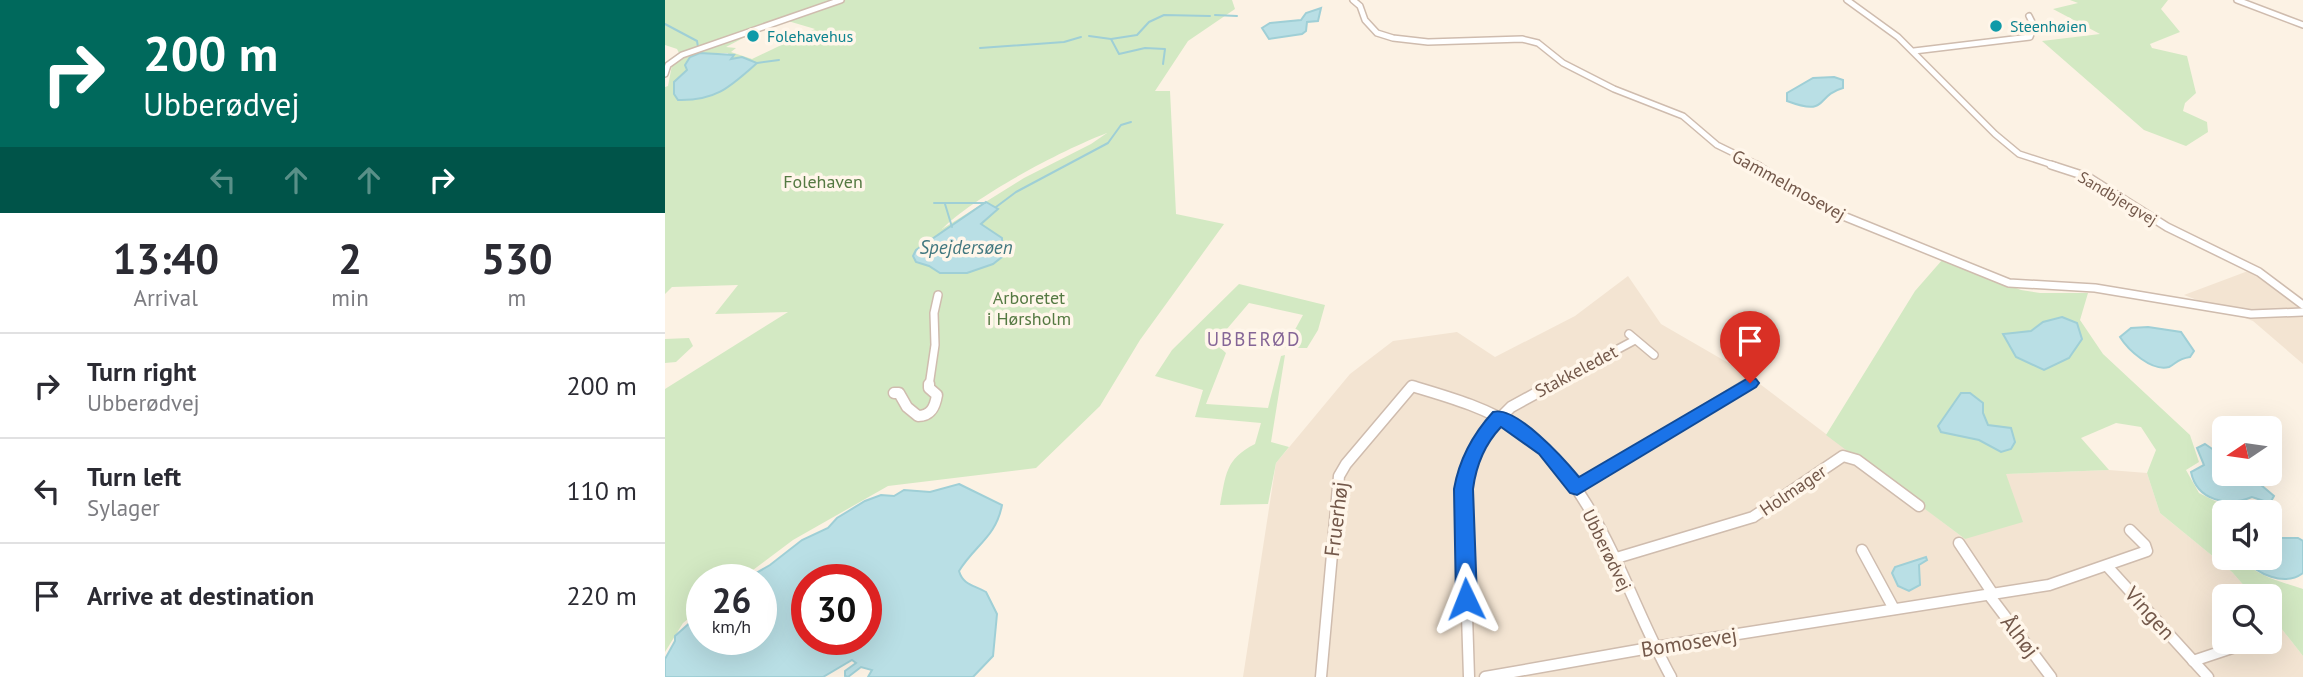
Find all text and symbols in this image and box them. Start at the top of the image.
place label: Steenhøien [2010,16,2087,36]
marker: Steenhøien [1988,18,2004,34]
text: 200 m [143,21,278,85]
place label: Folehavehus [767,26,853,46]
icon: right [28,28,119,119]
marker: Folehavehus [745,28,761,44]
text: Ubberødvej [143,83,300,125]
street label: Gammelmosevej [1728,144,1850,226]
icon: left [204,161,242,199]
icon: ahead [277,161,315,199]
icon: ahead [350,161,388,199]
icon: right [423,161,461,199]
street label: Sandbjergvej [2075,167,2161,229]
park label: Folehaven [783,170,863,193]
text: 13:40 [112,231,219,286]
text: 2 [338,231,362,286]
text: 530 [481,231,553,286]
water label: Spejdersøen [919,235,1013,259]
text: Arrival [133,283,198,312]
text: min [331,283,369,312]
text: m [508,283,526,312]
park label: Arboretet i Hørsholm [987,286,1071,330]
pin [1720,311,1780,383]
icon: arrive [1731,322,1769,360]
district label: UBBERØD [1207,327,1301,351]
street label: Stakkeledet [1531,340,1621,402]
text: Turn right [87,355,196,388]
icon: right [28,367,66,405]
text: 200 m [566,369,637,402]
text: Ubberødvej [87,388,200,417]
north arrow [2212,416,2282,486]
map controls [2212,416,2282,654]
street label: Holmager [1755,459,1831,521]
text: Turn left [87,460,181,493]
icon: left [28,472,66,510]
text: 110 m [566,474,637,507]
street label: Fruerhøj [1318,480,1354,558]
text: Sylager [87,493,160,522]
button: sound [2212,500,2282,570]
street label: Ubberødvej [1577,505,1637,595]
position arrow [1429,562,1503,636]
speed limit sign: 30 [791,564,882,655]
icon: arrive [28,577,66,615]
text: 26 [712,577,751,623]
text: Arrive at destination [87,579,314,612]
text: 220 m [566,579,637,612]
street label: Vingen [2118,580,2181,645]
button: search [2212,584,2282,654]
street label: Ålhøj [1995,609,2045,663]
text: km/h [712,615,751,638]
street label: Bomosevej [1639,621,1739,663]

